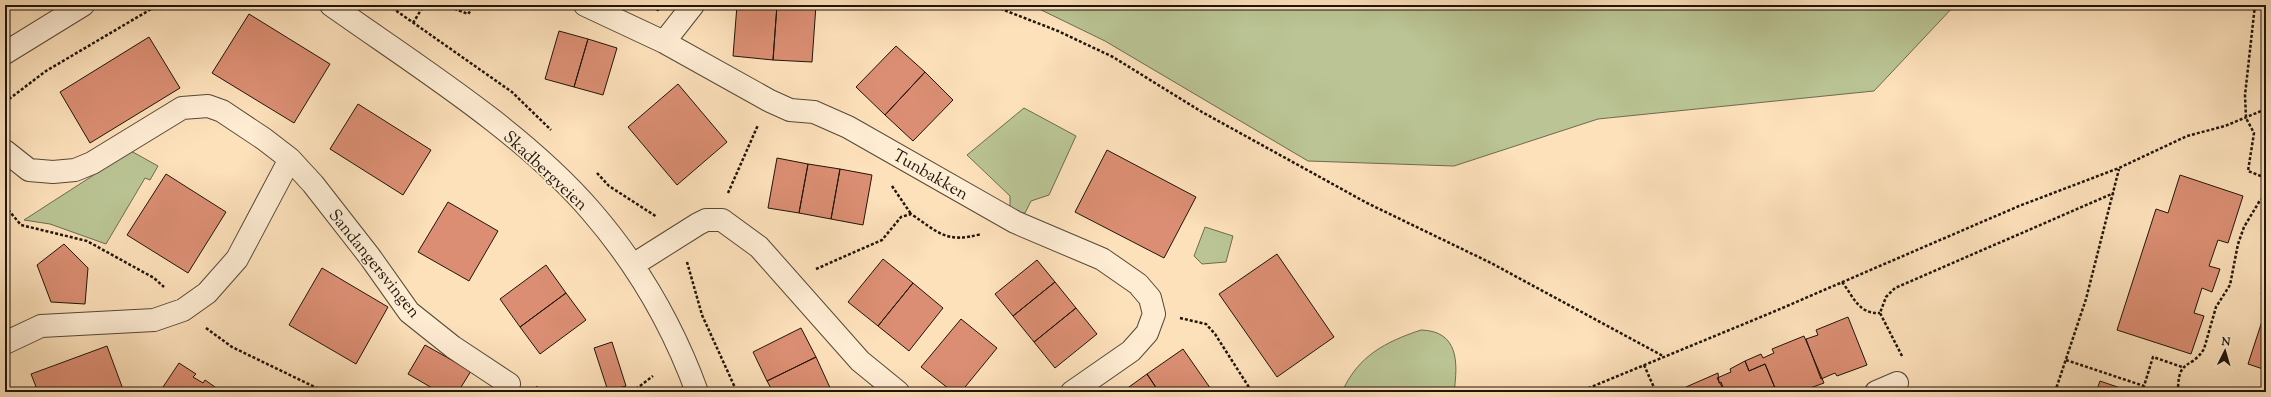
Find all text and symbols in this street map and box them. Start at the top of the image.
street label: Skadbergveien [497,126,592,217]
street label: Tunbakken [888,144,972,207]
street label: Sandangersvingen [322,205,425,324]
north arrow [2205,331,2245,371]
text: N [2220,334,2231,350]

